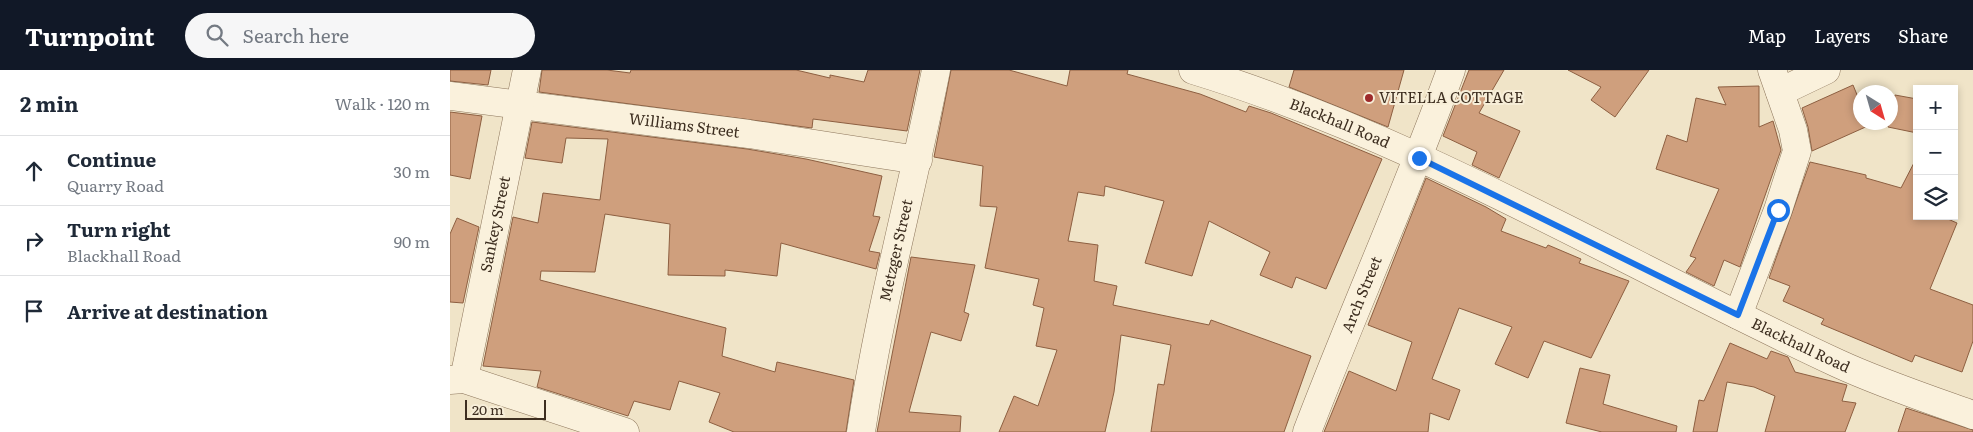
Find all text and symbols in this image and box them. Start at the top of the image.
search box [185,13,535,58]
text: Turnpoint [25,18,155,53]
icon: search [203,21,231,49]
text: Search here [243,21,349,49]
text: Map [1748,22,1786,49]
text: Layers [1814,22,1870,49]
text: Share [1898,22,1948,49]
place label: VITELLA COTTAGE [1379,85,1523,108]
north arrow [1853,85,1898,130]
map controls [1913,85,1958,220]
button: + [1913,85,1958,130]
text: 2 min [20,87,79,118]
text: Walk · 120 m [335,91,430,115]
street label: Blackhall Road [1286,91,1394,153]
marker: VITELLA COTTAGE [1363,92,1375,104]
street label: Williams Street [628,106,741,143]
button: − [1913,130,1958,175]
text: Continue [67,145,156,173]
route end [1408,147,1431,170]
icon: ahead [20,157,48,185]
text: 30 m [393,159,430,183]
text: Quarry Road [67,173,164,197]
street label: Sankey Street [473,174,515,274]
button: layers [1913,175,1958,220]
street label: Metzger Street [872,197,918,304]
route start [1767,199,1790,222]
text: Turn right [67,215,171,243]
icon: right [20,227,48,255]
text: 90 m [394,229,430,253]
text: Blackhall Road [67,243,181,267]
street label: Arch Street [1335,252,1387,336]
icon: arrive [20,297,48,325]
text: Arrive at destination [67,297,268,325]
street label: Blackhall Road [1748,311,1854,378]
scale bar [465,397,546,420]
text: 20 m [472,399,504,419]

